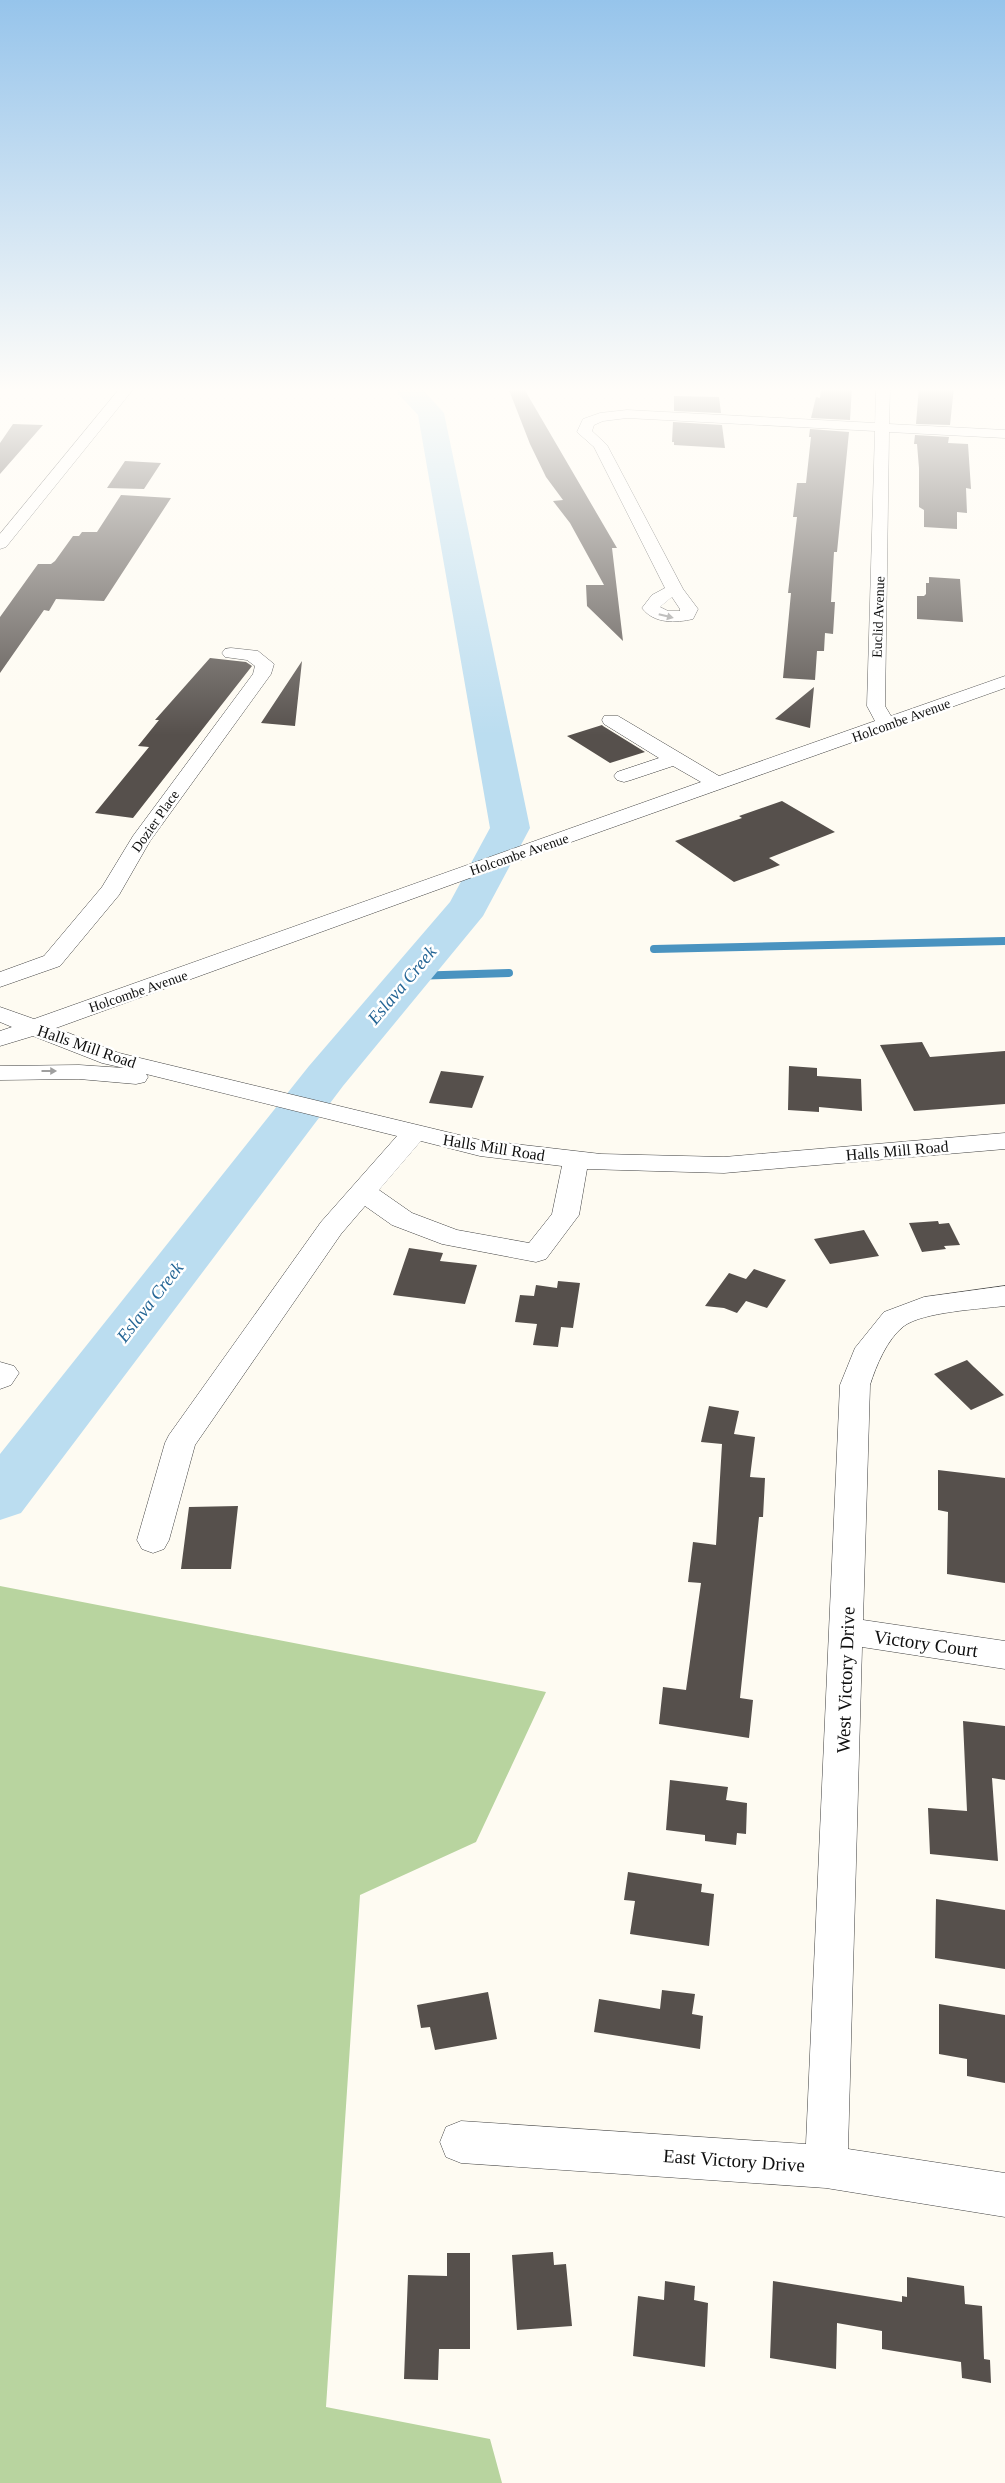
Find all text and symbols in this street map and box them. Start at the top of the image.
street label: Euclid Avenue [870,576,887,658]
one-way arrow [658,612,673,620]
street label: Holcombe Avenue [850,696,952,745]
street label: Dozier Place [129,788,182,855]
street label: Holcombe Avenue [468,831,571,878]
water label: Eslava Creek [363,941,441,1029]
street label: Holcombe Avenue [87,968,190,1015]
street label: Halls Mill Road [35,1022,138,1071]
one-way arrow [41,1067,57,1075]
street label: Halls Mill Road [442,1131,546,1164]
street label: Halls Mill Road [845,1138,949,1163]
water label: Eslava Creek [112,1257,188,1347]
street label: West Victory Drive [832,1606,859,1754]
street label: Victory Court [873,1626,980,1661]
street label: East Victory Drive [662,2145,806,2176]

